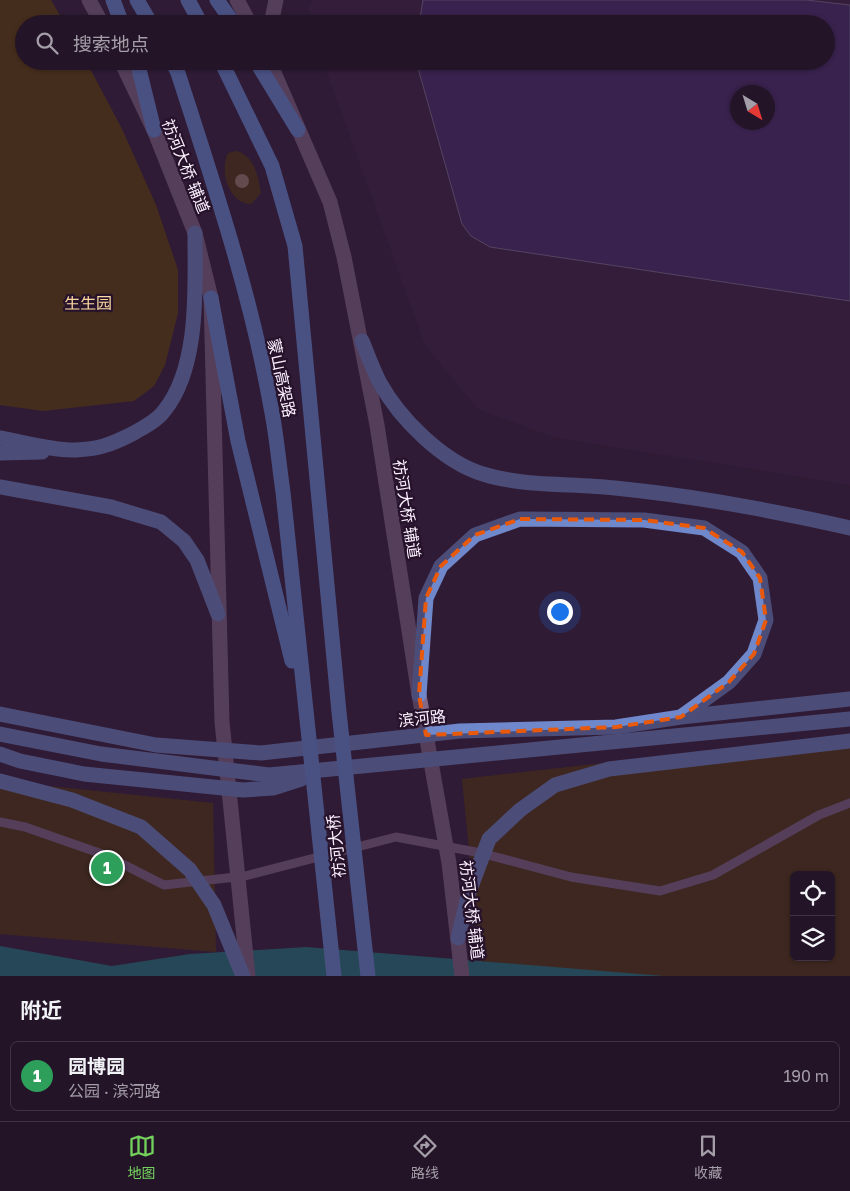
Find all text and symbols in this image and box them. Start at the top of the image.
search box [15,15,835,70]
icon: search [33,29,61,57]
text: 搜索地点 [73,32,149,55]
north arrow [730,85,775,130]
street label: 祊河大桥 辅道 [158,116,214,216]
park label: 生生园 [64,293,112,313]
street label: 蒙山高架路 [264,337,300,419]
street label: 祊河大桥 辅道 [389,458,425,560]
your location [547,599,573,625]
street label: 滨河路 [397,706,447,730]
street label: 祊河大桥 [323,813,349,879]
pin: 1 [91,849,123,887]
street label: 祊河大桥 辅道 [456,859,488,961]
map controls [790,871,835,961]
button: locate [790,871,835,916]
button: layers [790,916,835,961]
text: 附近 [20,997,62,1023]
text: 园博园 [68,1054,125,1077]
text: 1 [33,1066,41,1086]
text: 190 m [783,1066,829,1086]
text: 公园 · 滨河路 [68,1081,161,1101]
tab: 地图 [128,1132,156,1182]
tab: 路线 [411,1132,439,1182]
tab: 收藏 [694,1132,722,1182]

